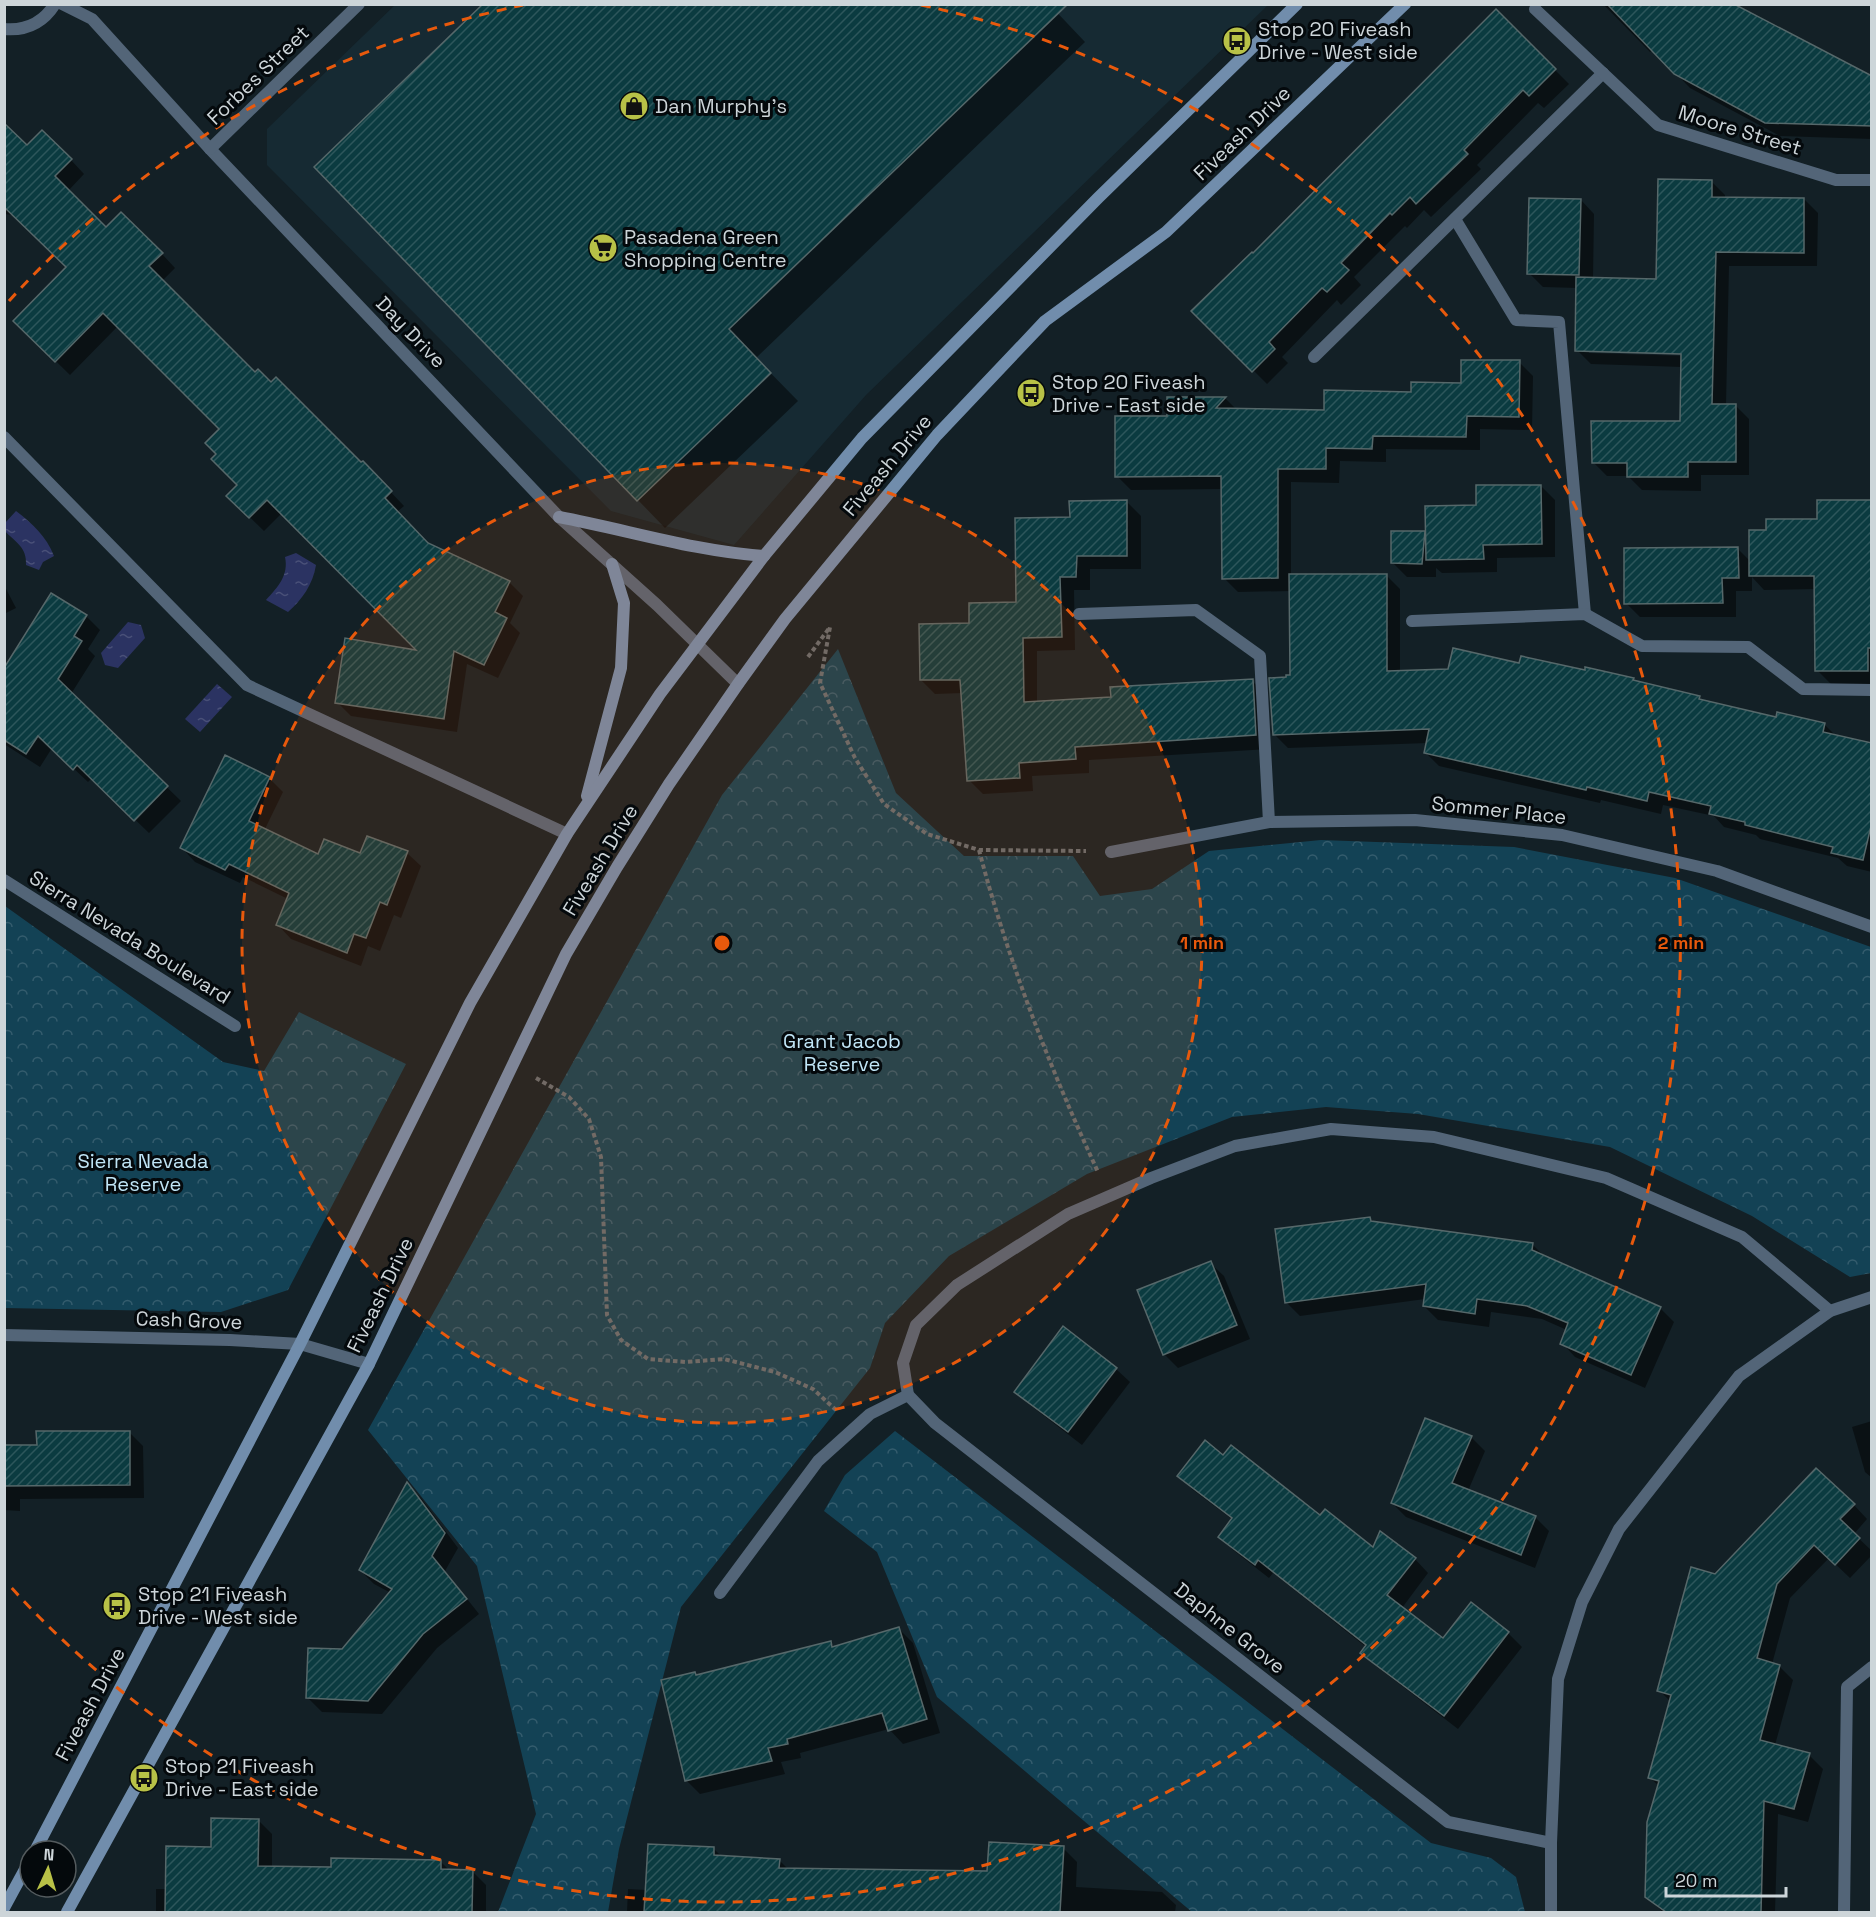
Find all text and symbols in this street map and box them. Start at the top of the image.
place label: Stop 20 Fiveash Drive - West side [1258,16,1418,65]
street label: Forbes Street [201,20,315,130]
bus stop icon: Stop 20 Fiveash Drive - West side [1221,25,1253,57]
street label: Fiveash Drive [1188,80,1296,186]
shop icon: Dan Murphy's [618,90,650,122]
place label: Dan Murphy's [655,93,787,119]
street label: Moore Street [1675,99,1805,161]
place label: Pasadena Green Shopping Centre [624,224,787,273]
supermarket icon: Pasadena Green Shopping Centre [587,232,619,264]
street label: Day Drive [370,291,452,373]
place label: Stop 20 Fiveash Drive - East side [1052,369,1206,418]
bus stop icon: Stop 20 Fiveash Drive - East side [1015,377,1047,409]
street label: Fiveash Drive [837,409,937,521]
street label: Sommer Place [1430,790,1568,830]
street label: Fiveash Drive [557,800,643,920]
street label: Sierra Nevada Boulevard [25,864,235,1010]
text: 1 min [1180,931,1224,954]
text: 2 min [1658,931,1704,954]
centre of rings [712,933,732,953]
park label: Grant Jacob Reserve [783,1028,901,1077]
park label: Sierra Nevada Reserve [77,1148,209,1197]
street label: Fiveash Drive [341,1233,419,1357]
street label: Cash Grove [135,1305,243,1335]
street label: Daphne Grove [1169,1577,1291,1679]
place label: Stop 21 Fiveash Drive - West side [138,1581,298,1630]
bus stop icon: Stop 21 Fiveash Drive - West side [101,1590,133,1622]
street label: Fiveash Drive [49,1643,131,1765]
place label: Stop 21 Fiveash Drive - East side [165,1753,319,1802]
bus stop icon: Stop 21 Fiveash Drive - East side [128,1762,160,1794]
north arrow [18,1839,78,1899]
text: N [43,1844,55,1865]
scale bar [1666,1860,1786,1898]
text: 20 m [1675,1869,1718,1892]

